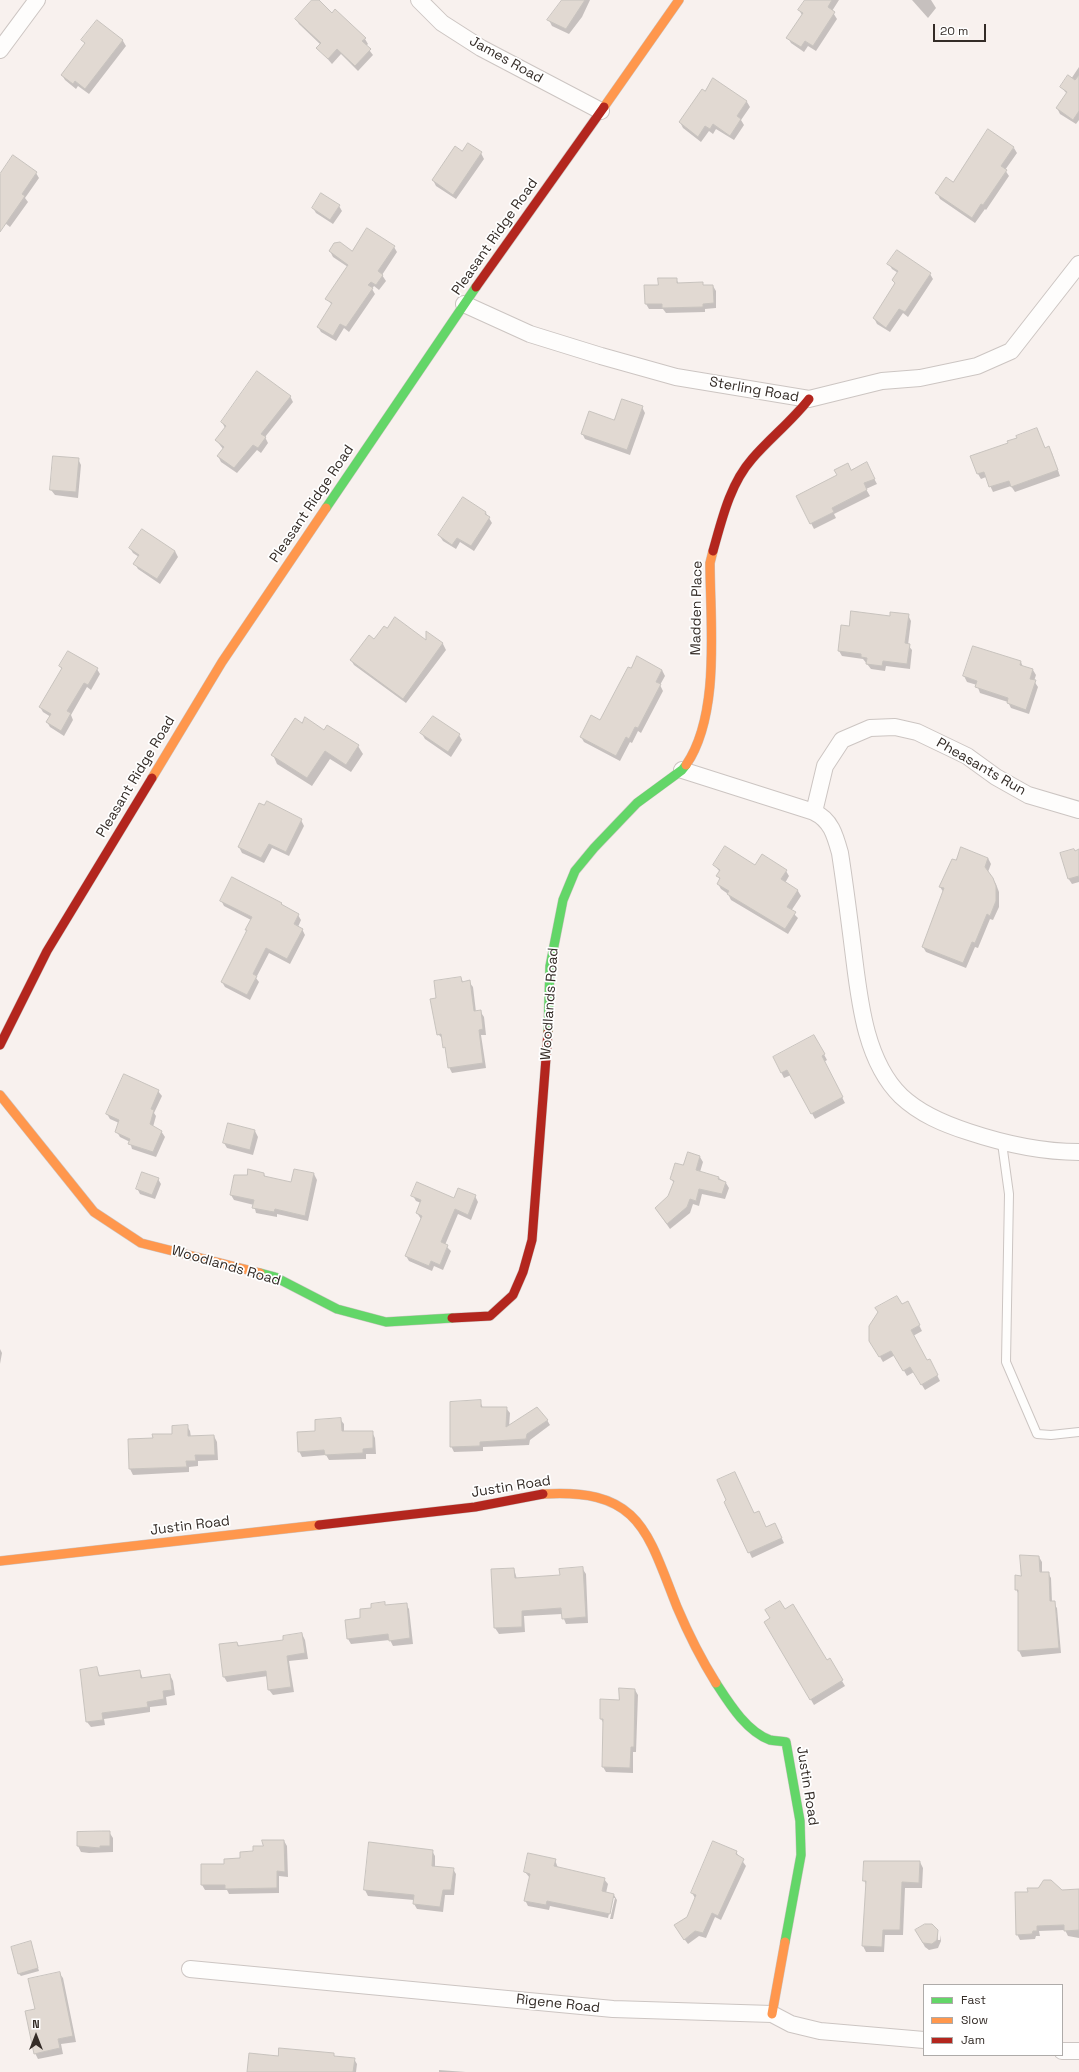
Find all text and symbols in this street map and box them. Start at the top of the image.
scale bar [935,16,988,42]
text: 20 m [940,23,968,39]
street label: James Road [466,33,546,87]
street label: Pleasant Ridge Road [448,175,542,299]
street label: Sterling Road [708,374,800,406]
street label: Pleasant Ridge Road [266,442,358,566]
street label: Madden Place [688,560,706,656]
street label: Pleasant Ridge Road [93,713,179,841]
street label: Pheasants Run [933,735,1029,799]
street label: Woodlands Road [538,947,562,1061]
street label: Woodlands Road [169,1242,283,1290]
street label: Justin Road [470,1472,552,1502]
street label: Justin Road [149,1513,231,1539]
street label: Justin Road [792,1745,822,1827]
legend [923,1984,1063,2056]
street label: Rigene Road [515,1991,601,2017]
text: Fast [961,1992,986,2008]
text: Slow [961,2012,988,2028]
north arrow [16,2016,56,2056]
text: N [32,2017,40,2031]
text: Jam [961,2032,985,2048]

